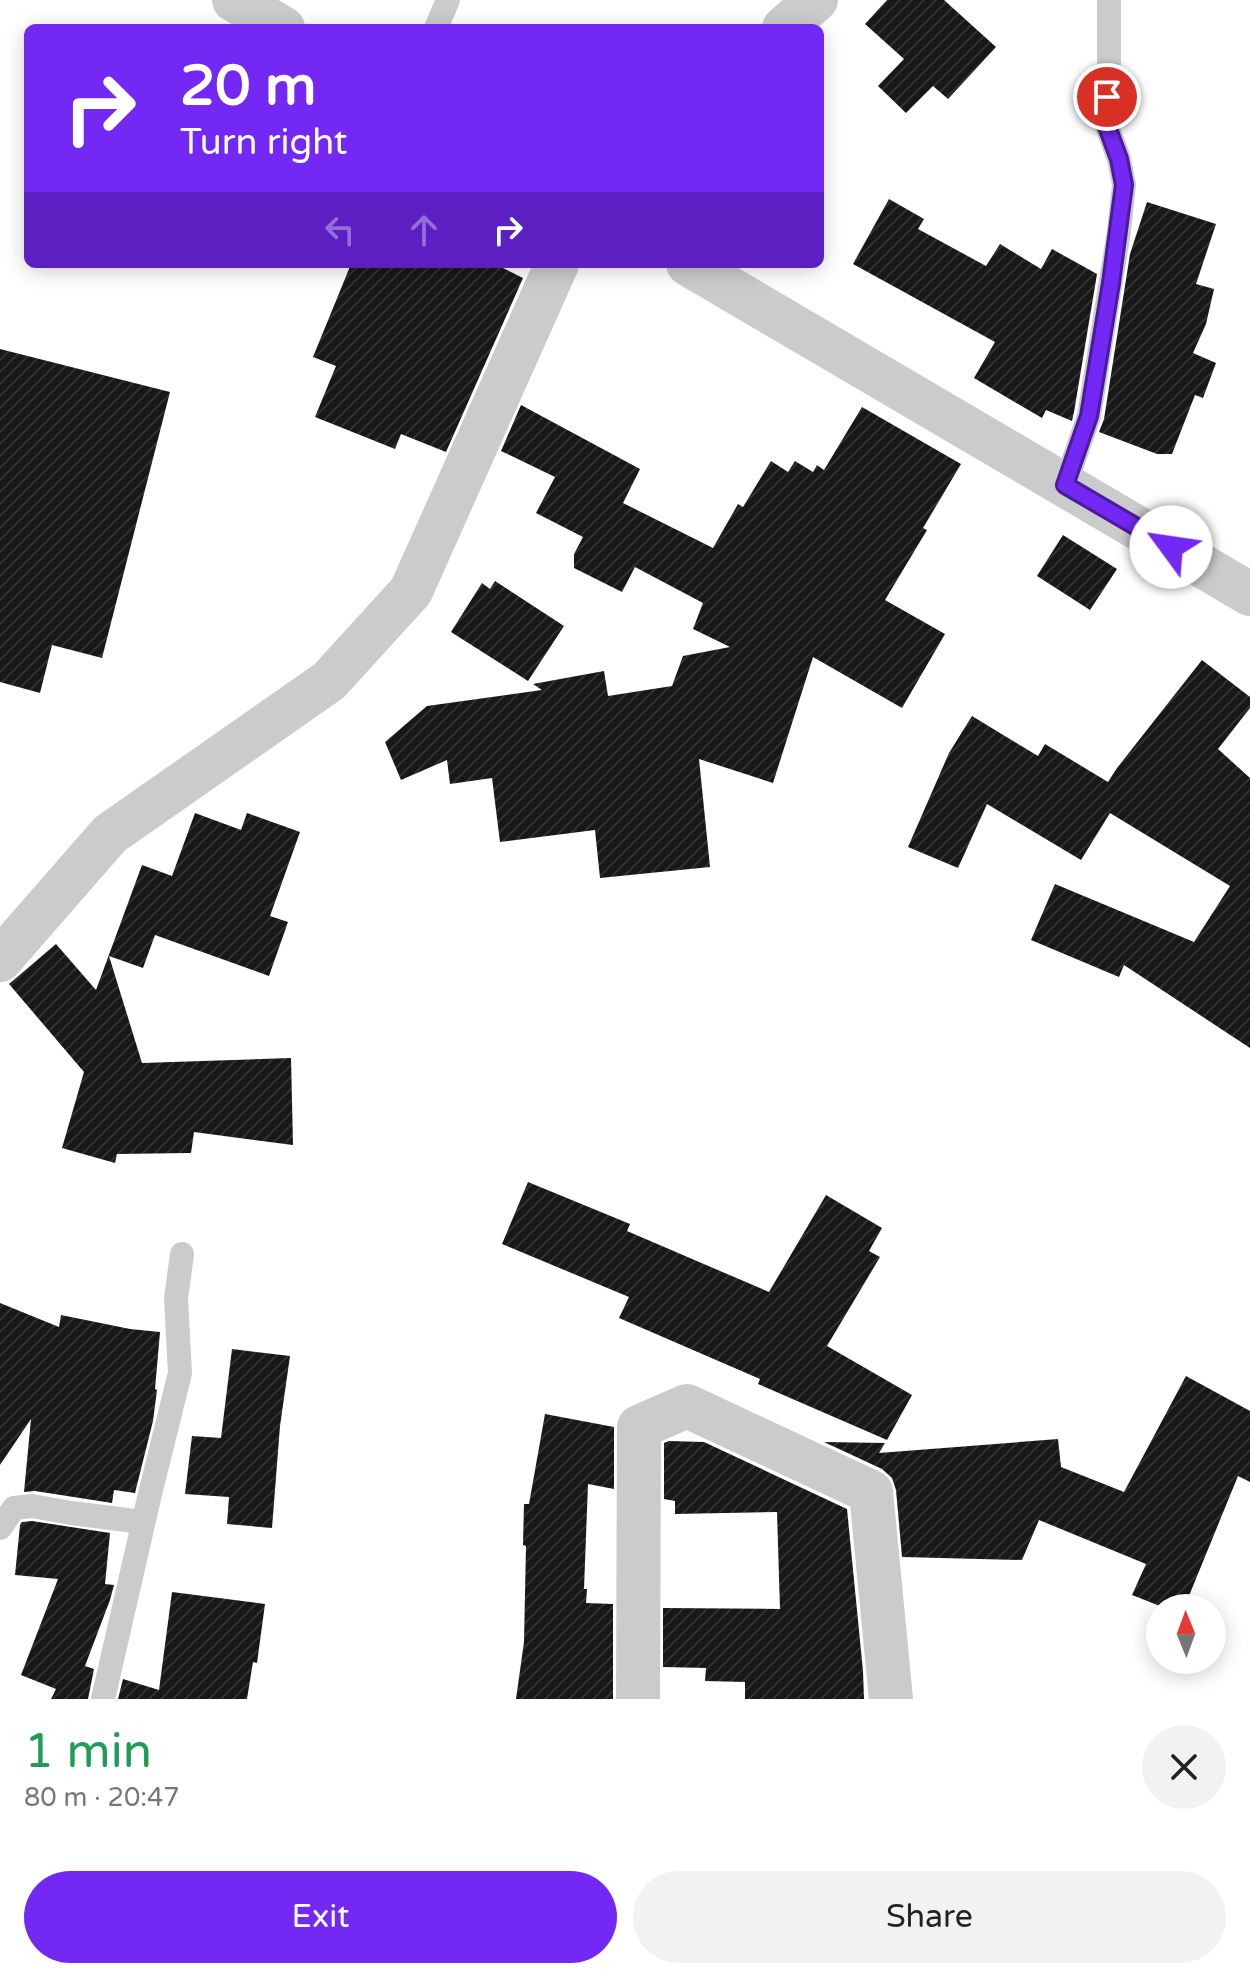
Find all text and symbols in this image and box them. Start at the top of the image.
text: 20 m [180,53,316,120]
icon: right [48,56,152,160]
pin [1073,63,1141,131]
icon: arrive [1085,75,1129,119]
text: Turn right [180,121,347,164]
icon: left [318,208,362,252]
icon: ahead [402,208,446,252]
icon: right [486,208,530,252]
position arrow [1129,505,1213,589]
north arrow [1146,1594,1226,1674]
map controls [1146,1594,1226,1674]
text: 1 min [24,1723,152,1781]
button: close [1142,1725,1226,1809]
text: 80 m · 20:47 [24,1782,180,1813]
button: Exit [24,1871,617,1963]
button: Share [633,1871,1226,1963]

